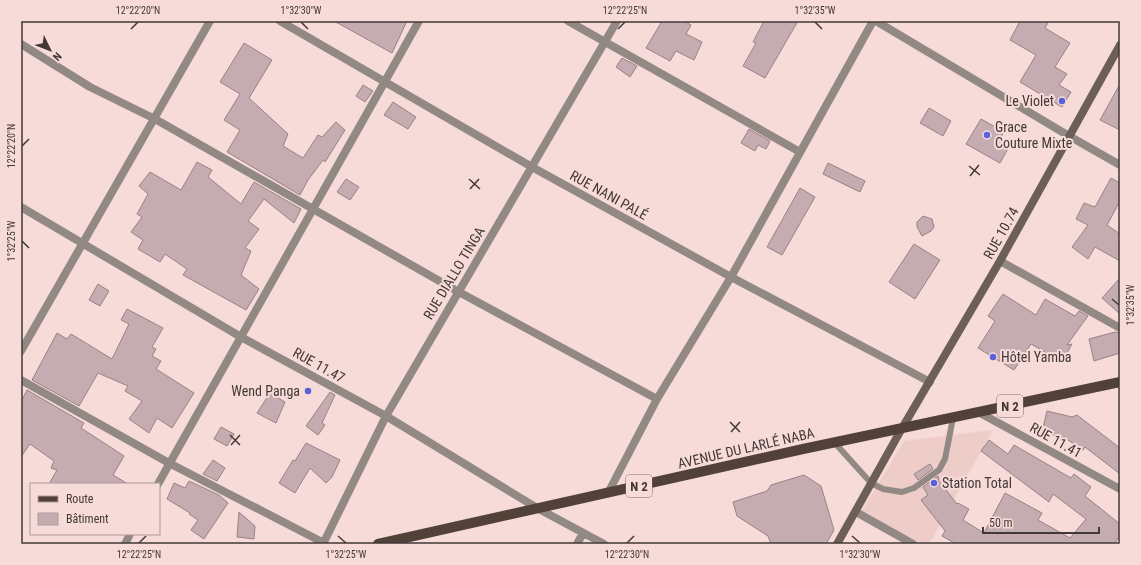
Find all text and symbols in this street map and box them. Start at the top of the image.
text: 12°22'20"N [116,5,160,16]
text: 1°32'30"W [281,5,322,16]
text: 12°22'25"N [603,5,647,16]
text: 1°32'35"W [795,5,836,16]
north arrow [30,30,70,70]
text: N [50,50,64,64]
place label: Le Violet [1006,93,1054,109]
marker: Le Violet [1057,96,1067,106]
place label: Grace Couture Mixte [995,119,1073,151]
text: 12°22'20"N [6,124,17,168]
marker: Grace Couture Mixte [982,130,992,140]
street label: RUE NANI PALÉ [567,166,651,223]
street label: RUE 10.74 [980,204,1022,262]
text: 1°32'25"W [6,220,17,262]
street label: RUE DIALLO TINGA [420,224,488,322]
text: 1°32'35"W [1125,284,1136,326]
street label: RUE 11.47 [290,344,348,386]
place label: Hôtel Yamba [1001,349,1072,365]
marker: Hôtel Yamba [988,352,998,362]
place label: Wend Panga [231,383,300,399]
marker: Wend Panga [303,386,313,396]
road number: N 2 [997,395,1023,417]
street label: RUE 11.41 [1027,419,1085,461]
street label: AVENUE DU LARLÉ NABA [676,424,816,472]
road number: N 2 [626,475,652,497]
place label: Station Total [942,475,1012,491]
marker: Station Total [929,478,939,488]
legend [30,483,160,535]
text: Route [66,492,94,506]
scale bar [983,509,1099,535]
text: Bâtiment [66,512,109,526]
text: 50 m [989,516,1013,530]
text: 12°22'25"N [117,549,161,560]
text: 1°32'25"W [326,549,367,560]
text: 12°22'30"N [605,549,649,560]
text: 1°32'30"W [840,549,881,560]

